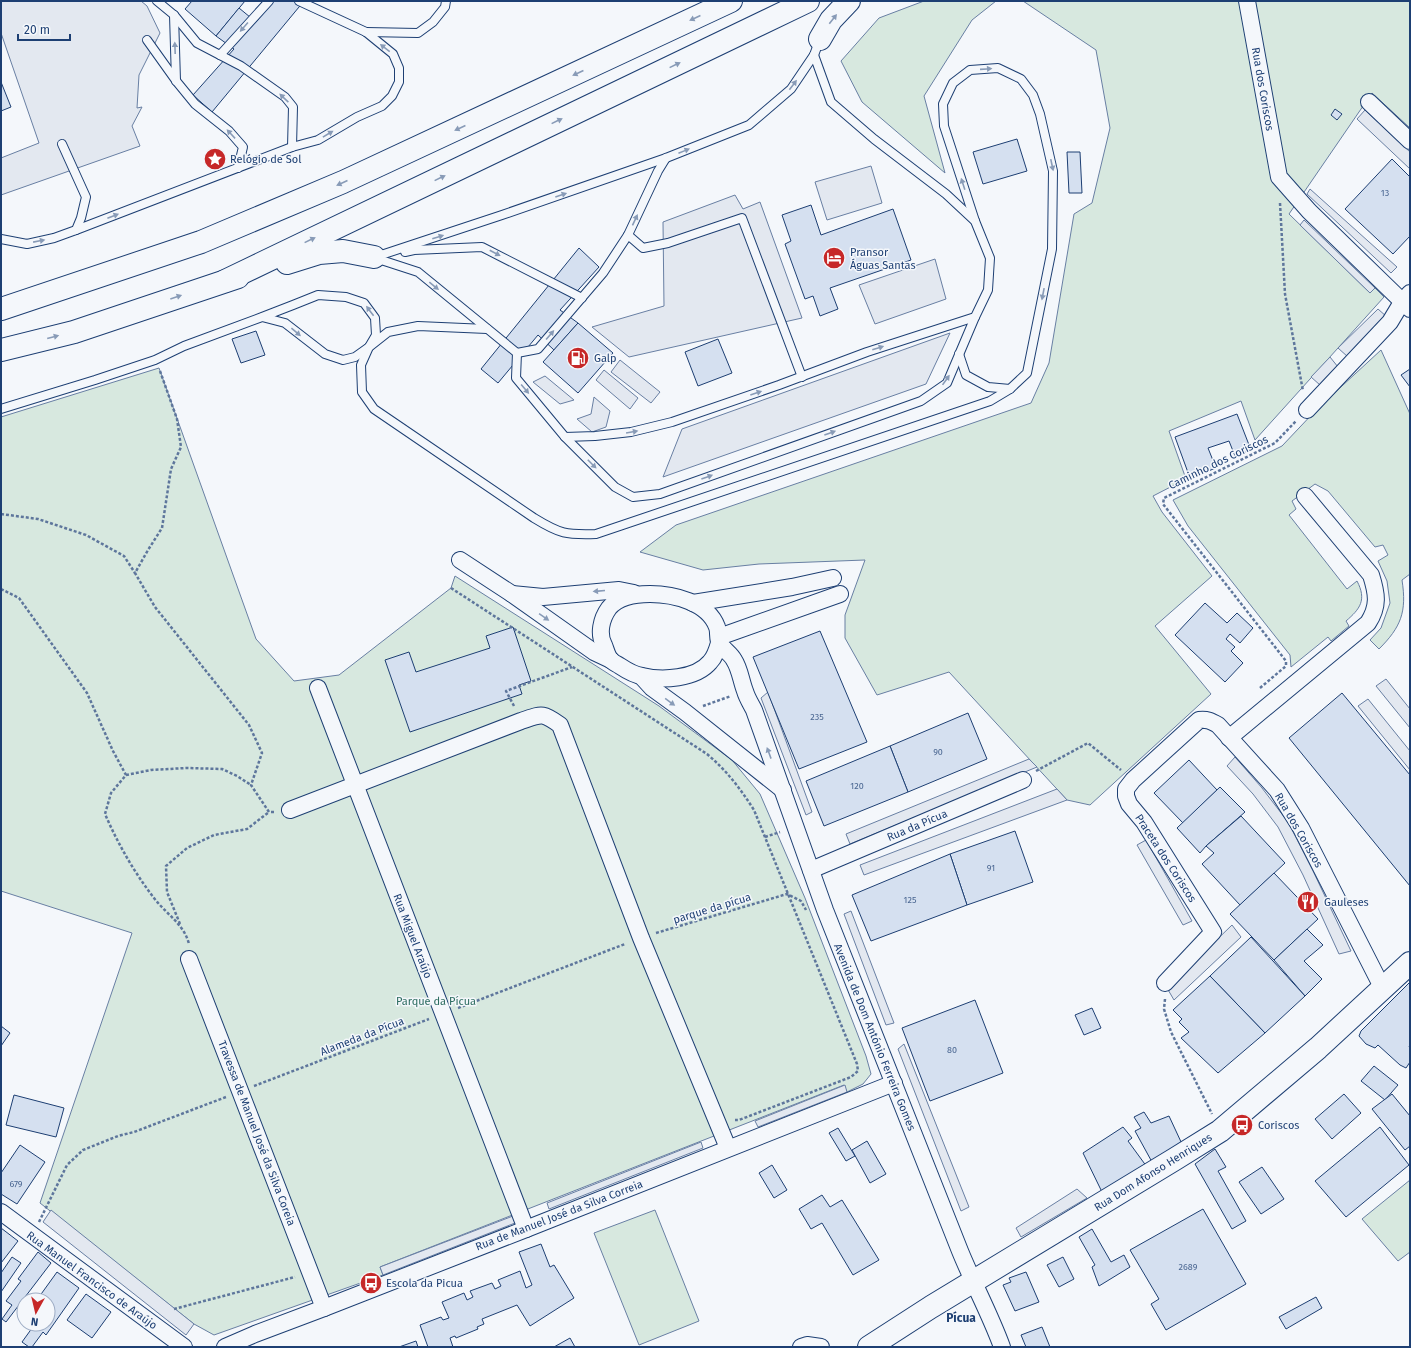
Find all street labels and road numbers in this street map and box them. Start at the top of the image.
street label: Rua dos Coriscos [1249,46,1276,132]
street label: Caminho dos Coriscos [1166,433,1270,492]
street label: Rua dos Coriscos [1272,790,1325,870]
street label: Rua da Pícua [885,807,949,844]
street label: Praceta dos Coriscos [1132,812,1199,905]
street label: parque da pícua [672,890,753,927]
street label: Rua Miguel Araújo [390,892,435,980]
street label: Avenida de Dom António Ferreira Gomes [831,942,918,1133]
street label: Alameda da Pícua [318,1014,406,1058]
street label: Travessa de Manuel José da Silva Coreia [215,1039,298,1228]
street label: Rua Dom Afonso Henriques [1092,1131,1215,1214]
street label: Rua de Manuel José da Silva Correia [474,1177,645,1253]
street label: Rua Manuel Francisco de Araújo [24,1229,160,1332]

